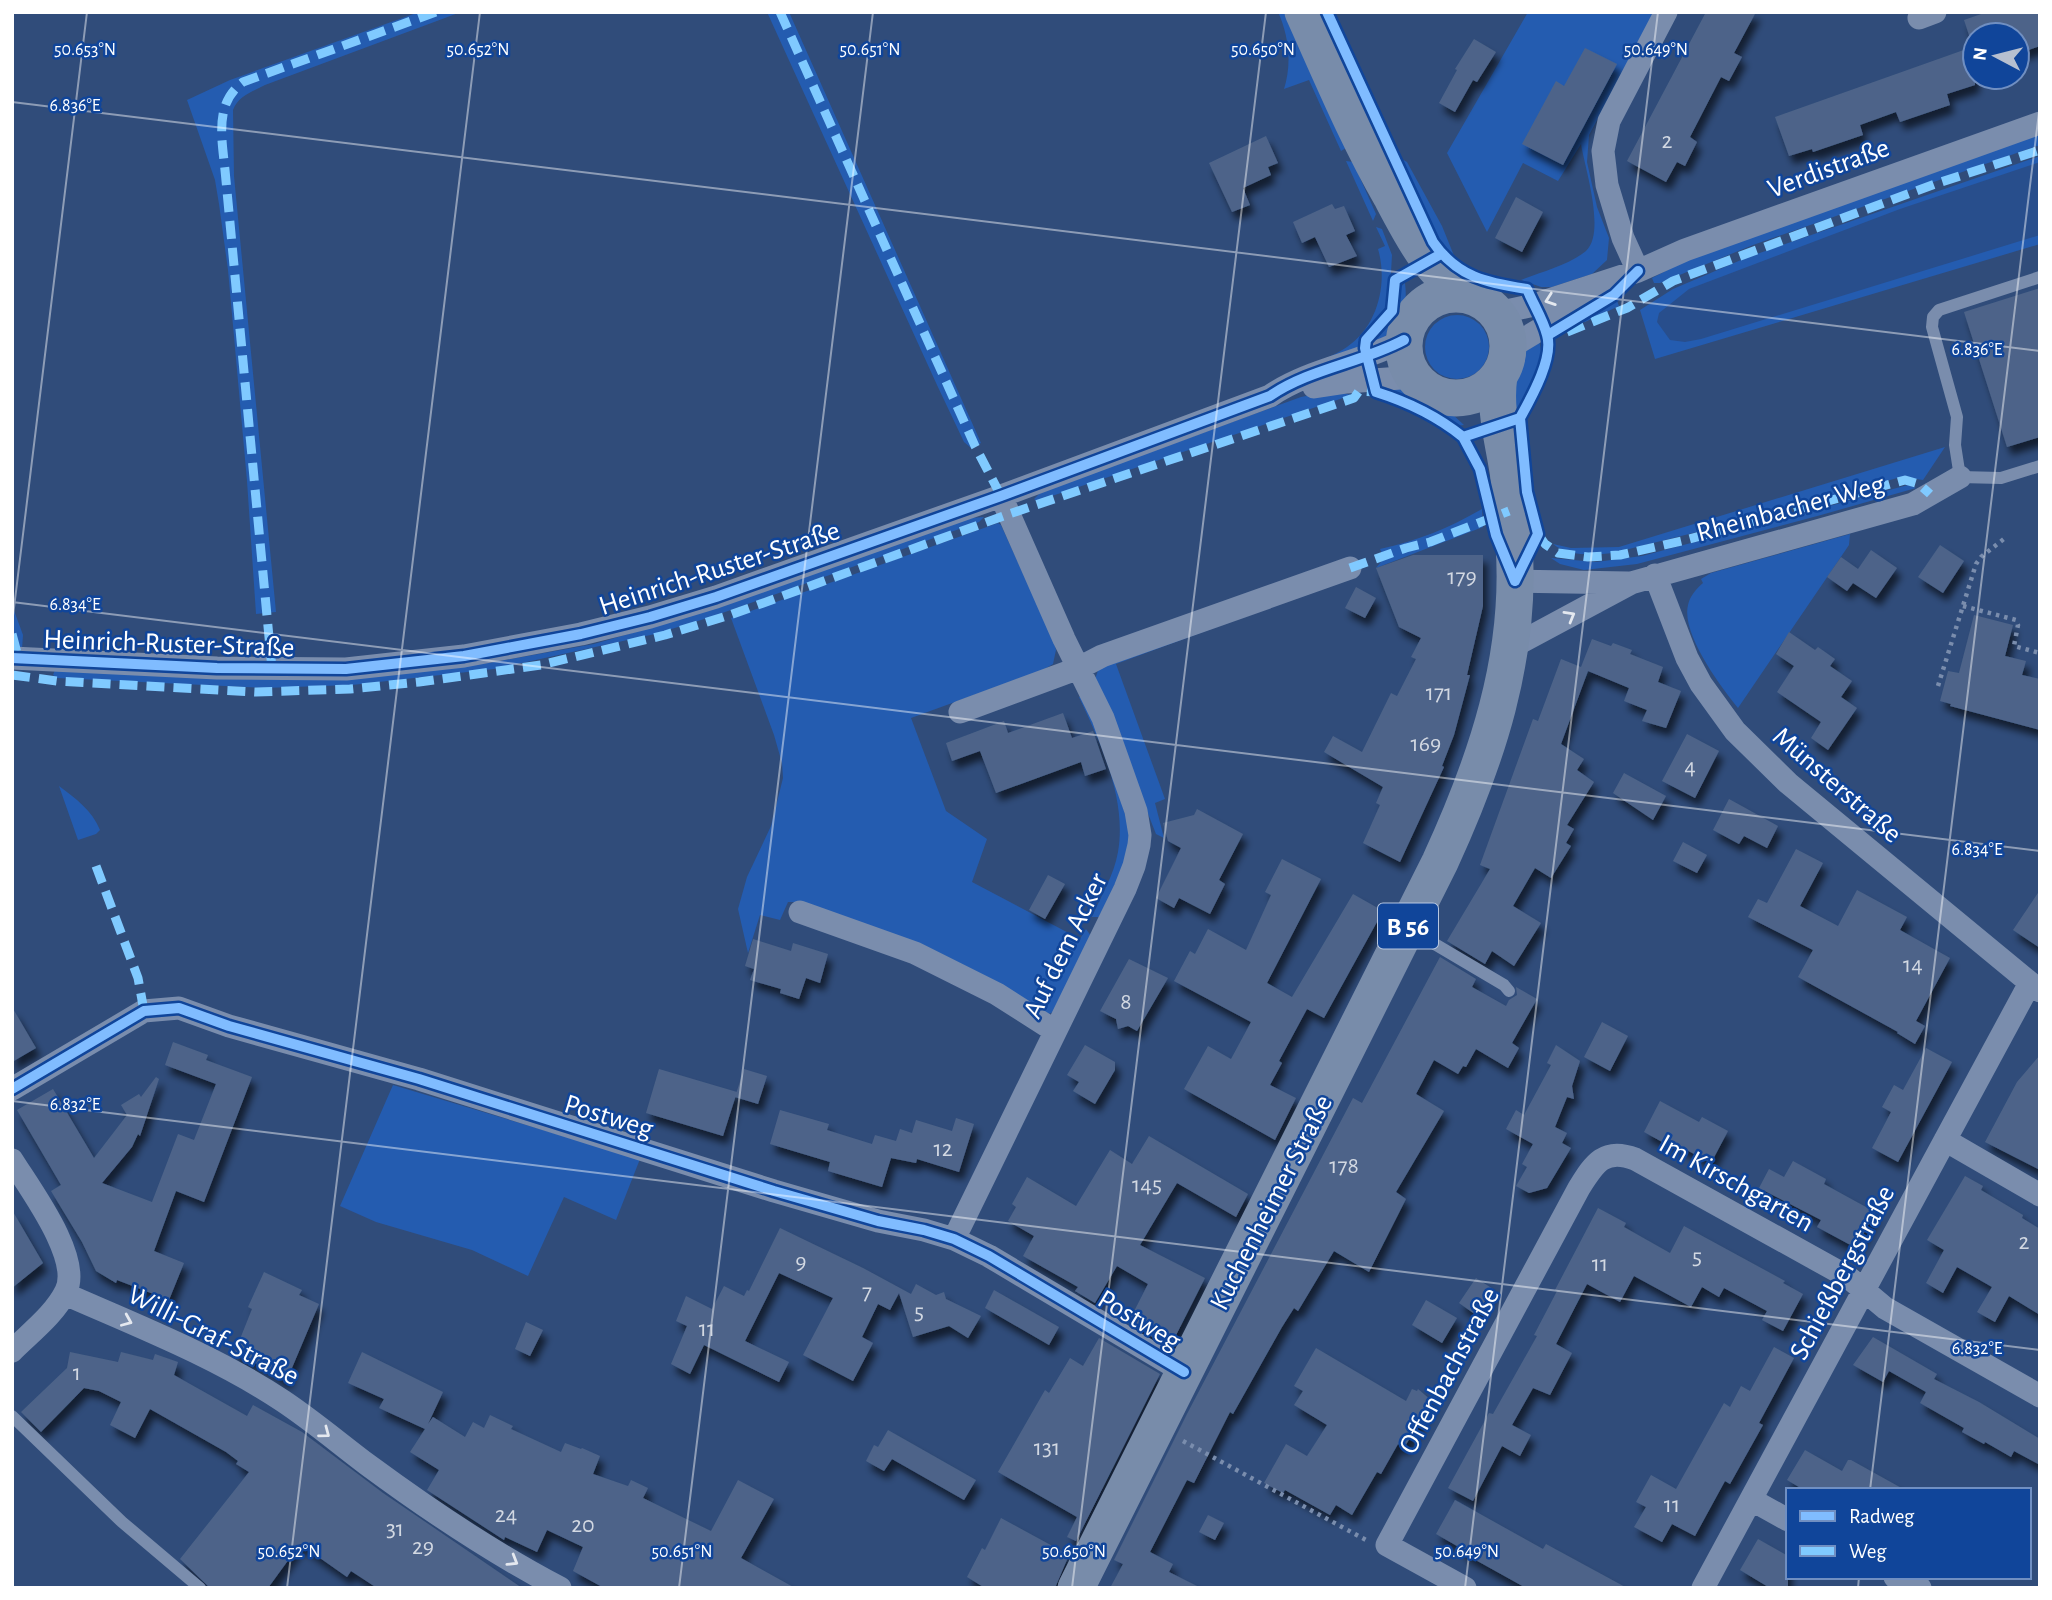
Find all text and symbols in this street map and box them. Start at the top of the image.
north arrow [1961,21,2031,91]
text: 50.653°N [54,41,116,59]
text: 50.652°N [447,41,509,59]
text: 50.651°N [840,41,900,59]
text: 50.650°N [1231,41,1295,59]
text: 50.649°N [1624,41,1688,59]
text: N [1970,46,1991,62]
text: 6.836°E [50,97,101,115]
house number: 2 [1662,129,1673,153]
street label: Verdistraße [1764,134,1893,204]
one-way arrow [1544,292,1557,306]
text: 6.836°E [1952,341,2003,359]
street label: Rheinbacher Weg [1694,470,1888,547]
street label: Heinrich-Ruster-Straße [596,517,843,621]
house number: 179 [1447,565,1477,589]
text: 6.834°E [49,596,101,614]
one-way arrow [1563,611,1575,624]
street label: Heinrich-Ruster-Straße [43,626,295,662]
house number: 171 [1426,681,1452,705]
street label: Münsterstraße [1767,722,1906,849]
house number: 169 [1411,732,1441,756]
house number: 4 [1684,755,1696,779]
text: 6.834°E [1951,841,2003,859]
street label: Auf dem Acker [1019,869,1113,1023]
road number: B 56 [1378,903,1438,948]
house number: 14 [1903,953,1923,977]
house number: 8 [1120,990,1132,1014]
street label: Postweg [561,1090,656,1144]
street label: Kuchenheimer Straße [1205,1091,1338,1315]
text: 6.832°E [50,1096,101,1114]
street label: Im Kirschgarten [1654,1130,1818,1238]
house number: 12 [933,1137,953,1161]
house number: 178 [1329,1154,1359,1178]
house number: 145 [1132,1173,1162,1197]
street label: Schießbergstraße [1785,1181,1900,1365]
house number: 2 [2019,1230,2030,1254]
house number: 5 [1692,1245,1702,1269]
house number: 9 [795,1250,807,1274]
house number: 11 [1592,1252,1608,1276]
house number: 7 [862,1280,872,1304]
street label: Willi-Graf-Straße [123,1281,303,1391]
street label: Offenbachstraße [1394,1283,1505,1459]
street label: Postweg [1093,1285,1186,1356]
house number: 5 [914,1300,924,1324]
one-way arrow [120,1313,133,1327]
house number: 11 [699,1317,715,1341]
text: 6.832°E [1952,1340,2003,1358]
house number: 1 [73,1361,81,1385]
one-way arrow [317,1424,329,1437]
house number: 131 [1034,1436,1060,1460]
legend [1786,1488,2031,1579]
house number: 11 [1664,1493,1680,1517]
house number: 24 [495,1503,517,1527]
text: Radweg [1849,1506,1915,1527]
house number: 20 [571,1513,595,1537]
house number: 31 [386,1517,404,1541]
house number: 29 [412,1535,434,1559]
text: Weg [1849,1541,1887,1562]
text: 50.652°N [258,1543,320,1561]
text: 50.651°N [652,1543,712,1561]
text: 50.650°N [1042,1543,1106,1561]
text: 50.649°N [1435,1543,1499,1561]
one-way arrow [505,1552,518,1565]

